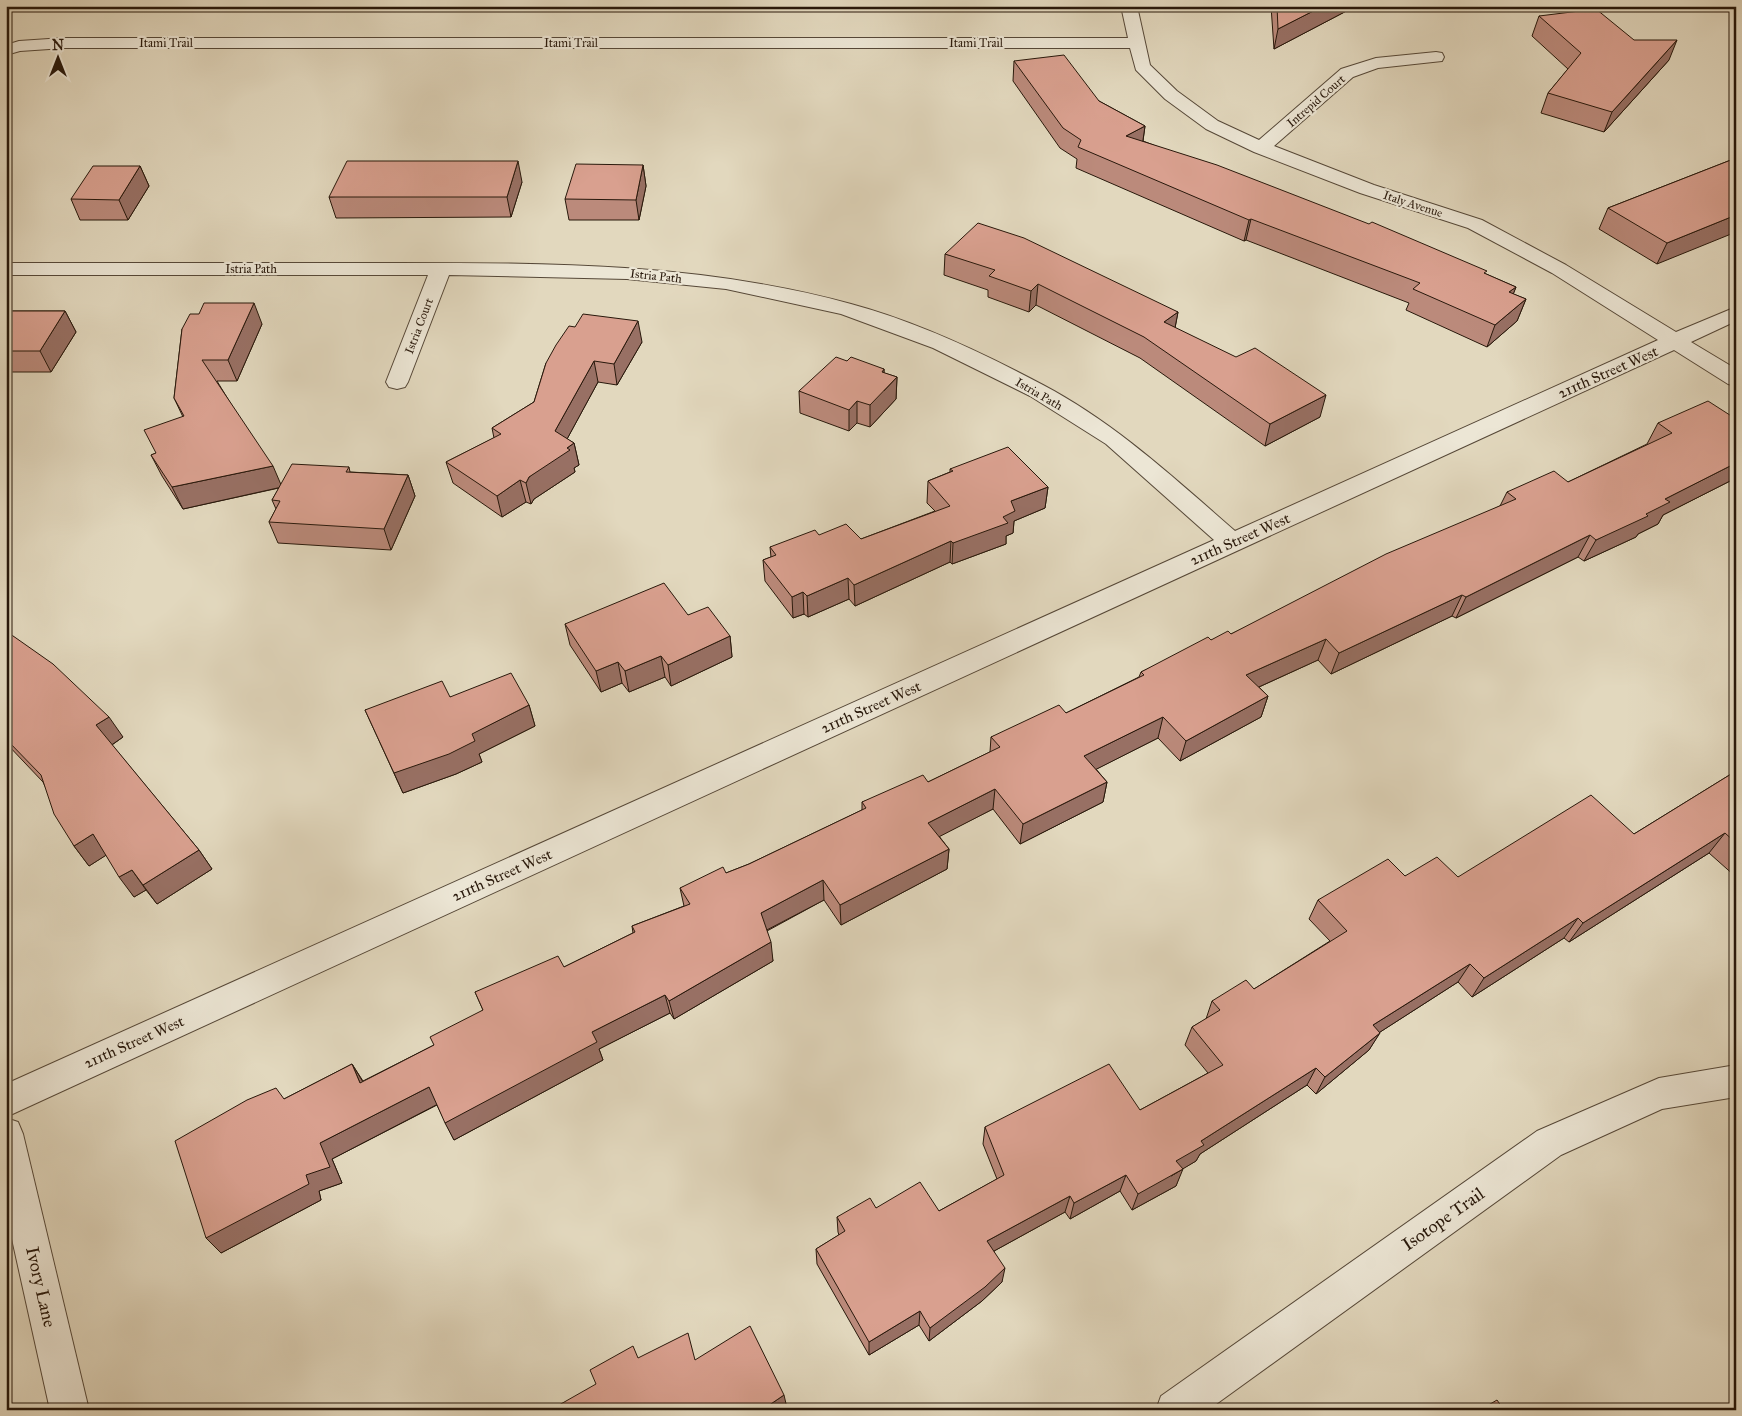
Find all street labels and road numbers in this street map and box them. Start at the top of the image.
street label: Itami Trail [139,36,194,50]
street label: Itami Trail [544,36,599,50]
street label: Itami Trail [949,36,1004,50]
street label: Intrepid Court [1284,71,1349,130]
street label: Italy Avenue [1382,188,1444,220]
street label: Istria Path [225,262,277,276]
street label: Istria Path [630,266,683,286]
street label: Istria Court [402,295,436,356]
street label: 211th Street West [1555,342,1661,402]
street label: Istria Path [1013,375,1065,413]
street label: 211th Street West [1187,509,1293,569]
street label: 211th Street West [818,677,924,737]
street label: 211th Street West [449,845,555,905]
street label: 211th Street West [81,1012,187,1072]
street label: Isotope Trail [1398,1183,1488,1255]
street label: Ivory Lane [21,1245,61,1329]

